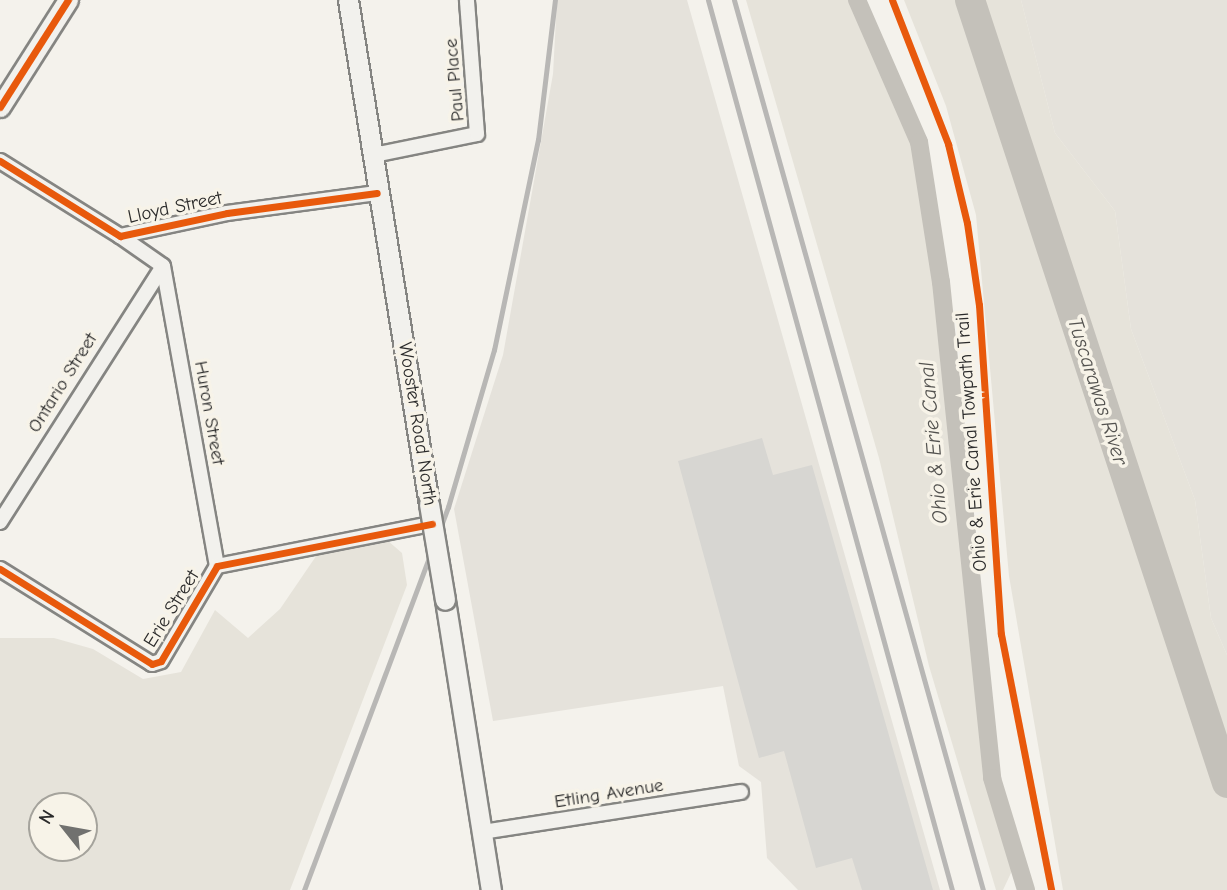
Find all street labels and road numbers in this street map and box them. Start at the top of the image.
street label: Paul Place [440,38,470,122]
street label: Lloyd Street [126,187,224,229]
street label: Ohio & Erie Canal Towpath Trail [952,312,992,572]
street label: Ontario Street [23,329,103,437]
street label: Wooster Road North [393,341,441,507]
street label: Huron Street [189,359,229,467]
street label: Erie Street [139,566,205,652]
street label: Etling Avenue [553,774,665,814]

